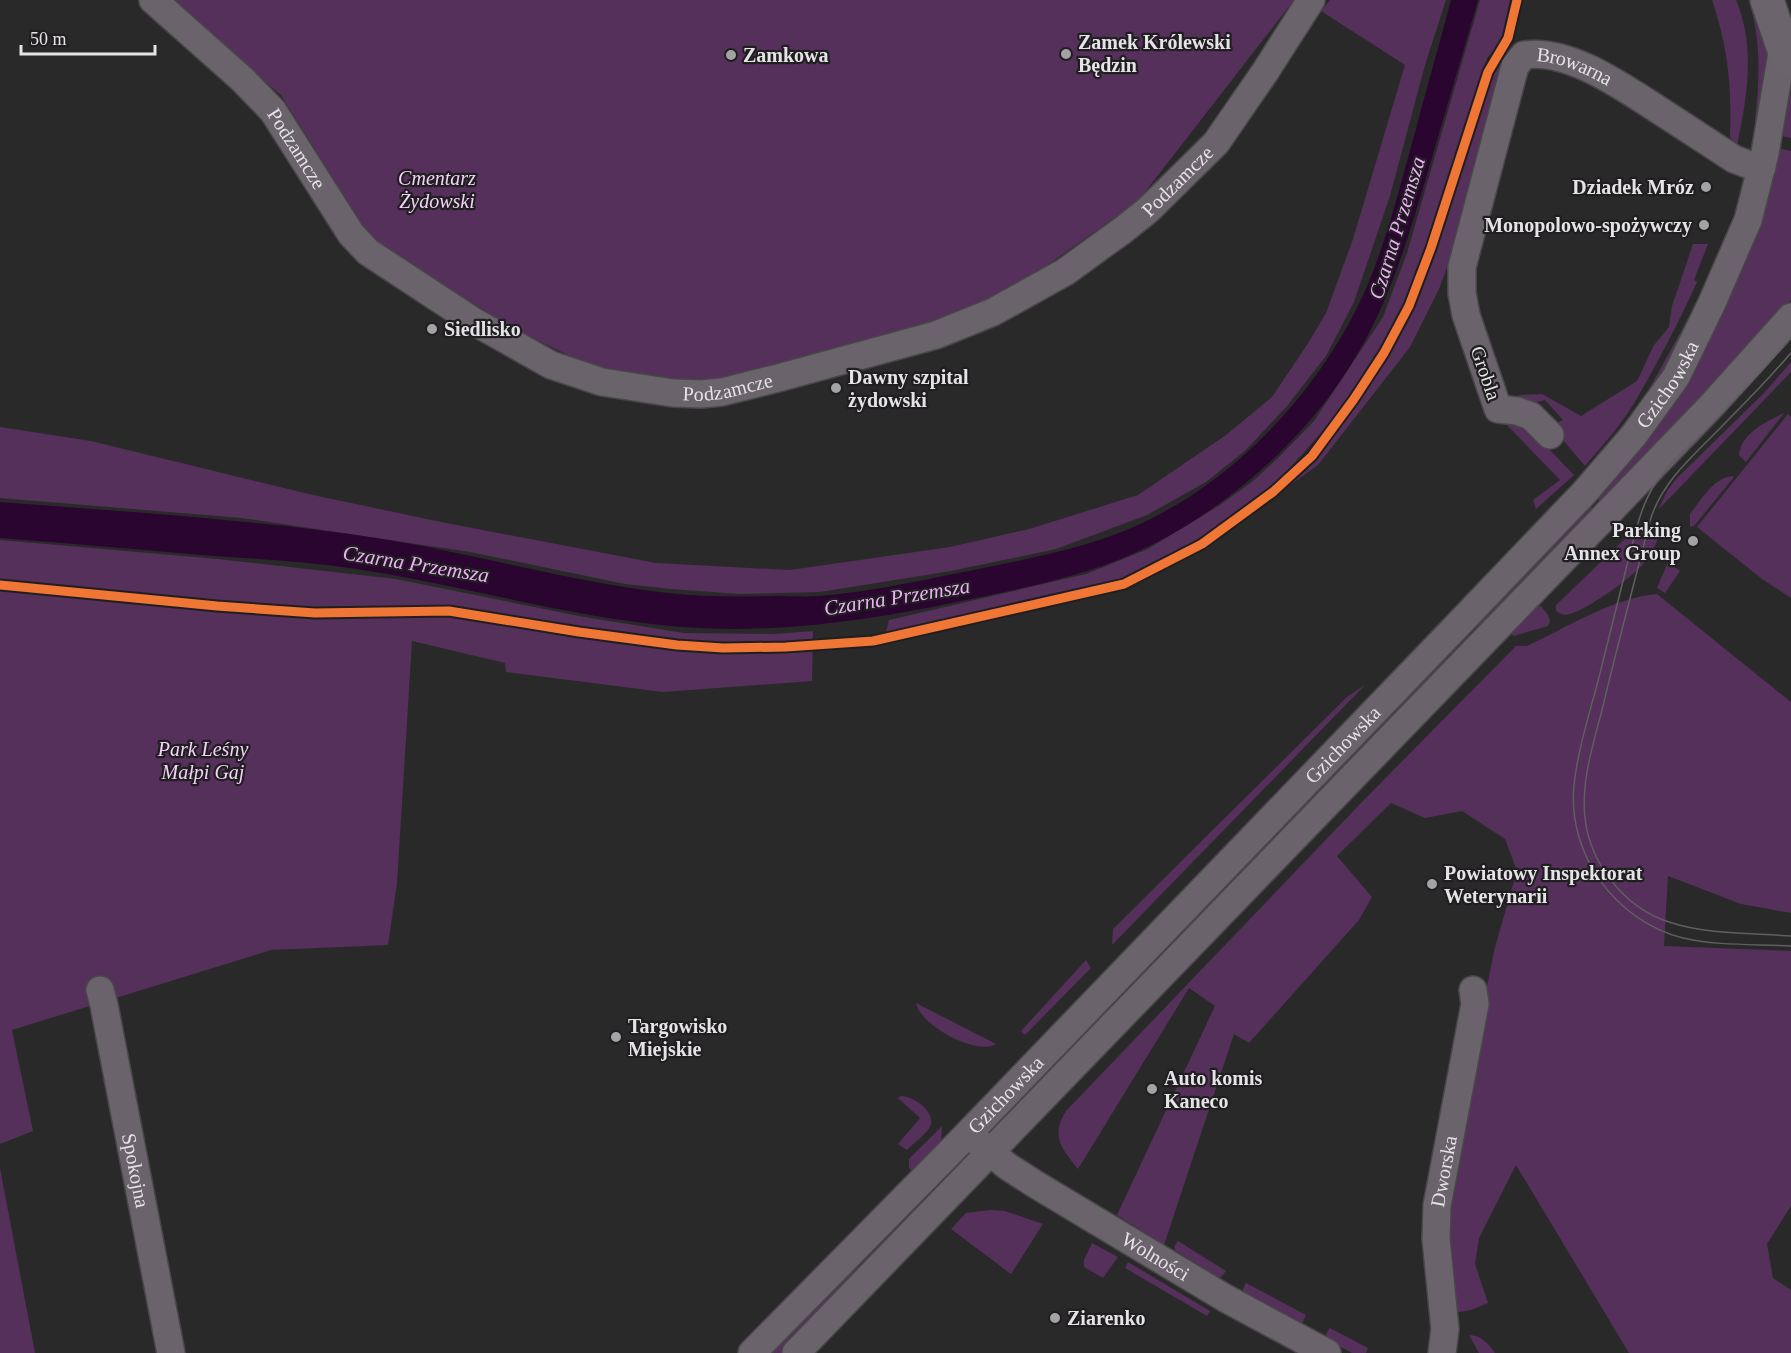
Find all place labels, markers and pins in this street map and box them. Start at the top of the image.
place label: Zamek Królewski Będzin [1078,31,1231,77]
place label: Zamkowa [743,44,829,66]
marker: Zamek Królewski Będzin [1059,47,1073,61]
marker: Zamkowa [724,48,738,62]
place label: Dziadek Mróz [1572,176,1694,198]
marker: Dziadek Mróz [1699,180,1713,194]
place label: Monopolowo-spożywczy [1484,214,1692,237]
marker: Monopolowo-spożywczy [1697,218,1711,232]
place label: Siedlisko [444,318,521,340]
marker: Siedlisko [425,322,439,336]
place label: Dawny szpital żydowski [848,366,969,412]
marker: Dawny szpital żydowski [829,381,843,395]
place label: Parking Annex Group [1564,519,1681,565]
marker: Parking Annex Group [1686,534,1700,548]
place label: Powiatowy Inspektorat Weterynarii [1444,862,1643,908]
marker: Powiatowy Inspektorat Weterynarii [1425,877,1439,891]
place label: Targowisko Miejskie [628,1015,727,1061]
marker: Targowisko Miejskie [609,1030,623,1044]
place label: Auto komis Kaneco [1164,1067,1263,1112]
marker: Auto komis Kaneco [1145,1082,1159,1096]
place label: Ziarenko [1067,1307,1146,1329]
marker: Ziarenko [1048,1311,1062,1325]

